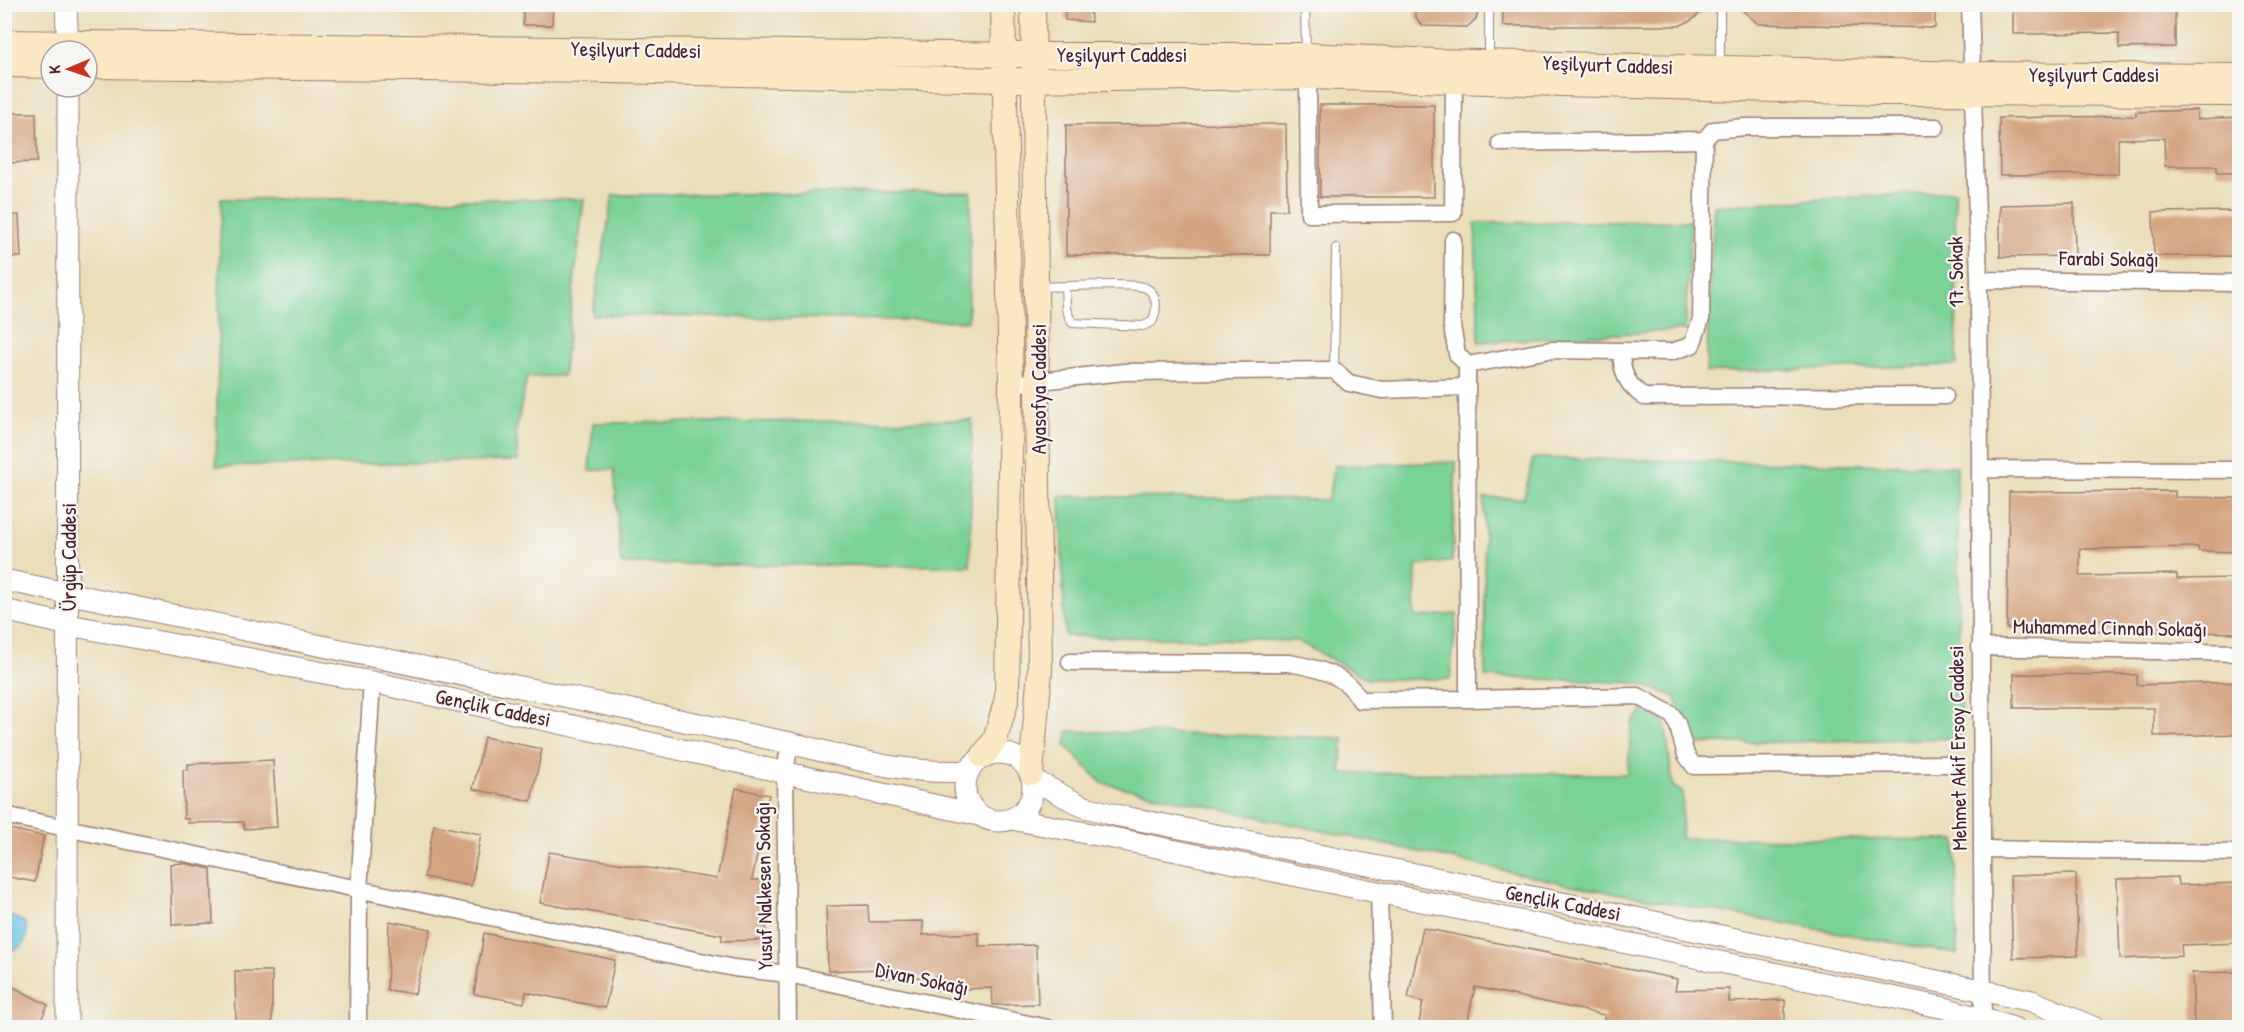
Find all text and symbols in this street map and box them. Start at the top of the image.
street label: Yeşilyurt Caddesi [570,34,702,65]
north arrow [39,39,99,99]
street label: Yeşilyurt Caddesi [1057,40,1187,69]
street label: Yeşilyurt Caddesi [1542,48,1674,81]
street label: Yeşilyurt Caddesi [2029,60,2159,89]
text: K [43,64,65,74]
street label: 17. Sokak [1940,236,1971,308]
street label: Farabi Sokağı [2058,243,2159,274]
street label: Ayasofya Caddesi [1024,324,1053,454]
street label: Ürgüp Caddesi [54,503,83,611]
street label: Muhammed Cinnah Sokağı [2013,611,2207,644]
street label: Mehmet Akif Ersoy Caddesi [1941,645,1974,851]
street label: Gençlik Caddesi [433,681,553,734]
street label: Yusuf Nalkesen Sokağı [748,802,779,970]
street label: Gençlik Caddesi [1503,877,1623,928]
street label: Divan Sokağı [873,954,971,1003]

